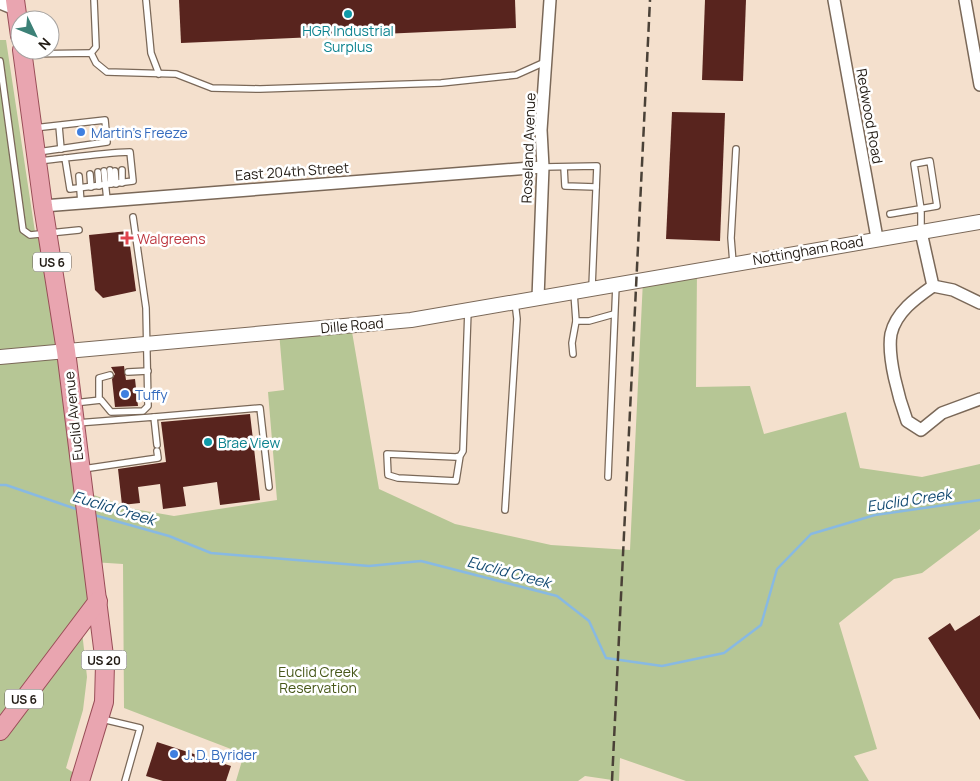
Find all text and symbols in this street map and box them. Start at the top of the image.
marker: HGR Industrial Surplus [342,8,354,20]
north arrow [10,10,60,60]
place label: HGR Industrial Surplus [302,21,394,56]
text: N [34,34,55,54]
street label: Redwood Road [852,67,888,165]
street label: Roseland Avenue [517,92,539,204]
place label: Martin's Freeze [91,123,188,142]
marker: Martin's Freeze [75,126,87,138]
street label: East 204th Street [234,158,350,184]
place label: Walgreens [137,229,206,248]
street label: Nottingham Road [751,231,865,269]
marker: Walgreens [121,232,133,244]
road number: US 6 [33,252,71,272]
street label: Dille Road [320,313,384,337]
street label: Euclid Avenue [59,371,87,461]
place label: Tuffy [135,385,168,404]
marker: Tuffy [119,388,131,400]
place label: Brae View [218,433,280,452]
marker: Brae View [202,436,214,448]
water label: Euclid Creek [865,483,955,517]
water label: Euclid Creek [70,485,160,531]
water label: Euclid Creek [465,551,555,594]
road number: US 20 [82,650,126,670]
park label: Euclid Creek Reservation [278,662,359,697]
road number: US 6 [5,690,43,709]
place label: J. D. Byrider [184,745,257,764]
marker: J. D. Byrider [168,748,180,760]

